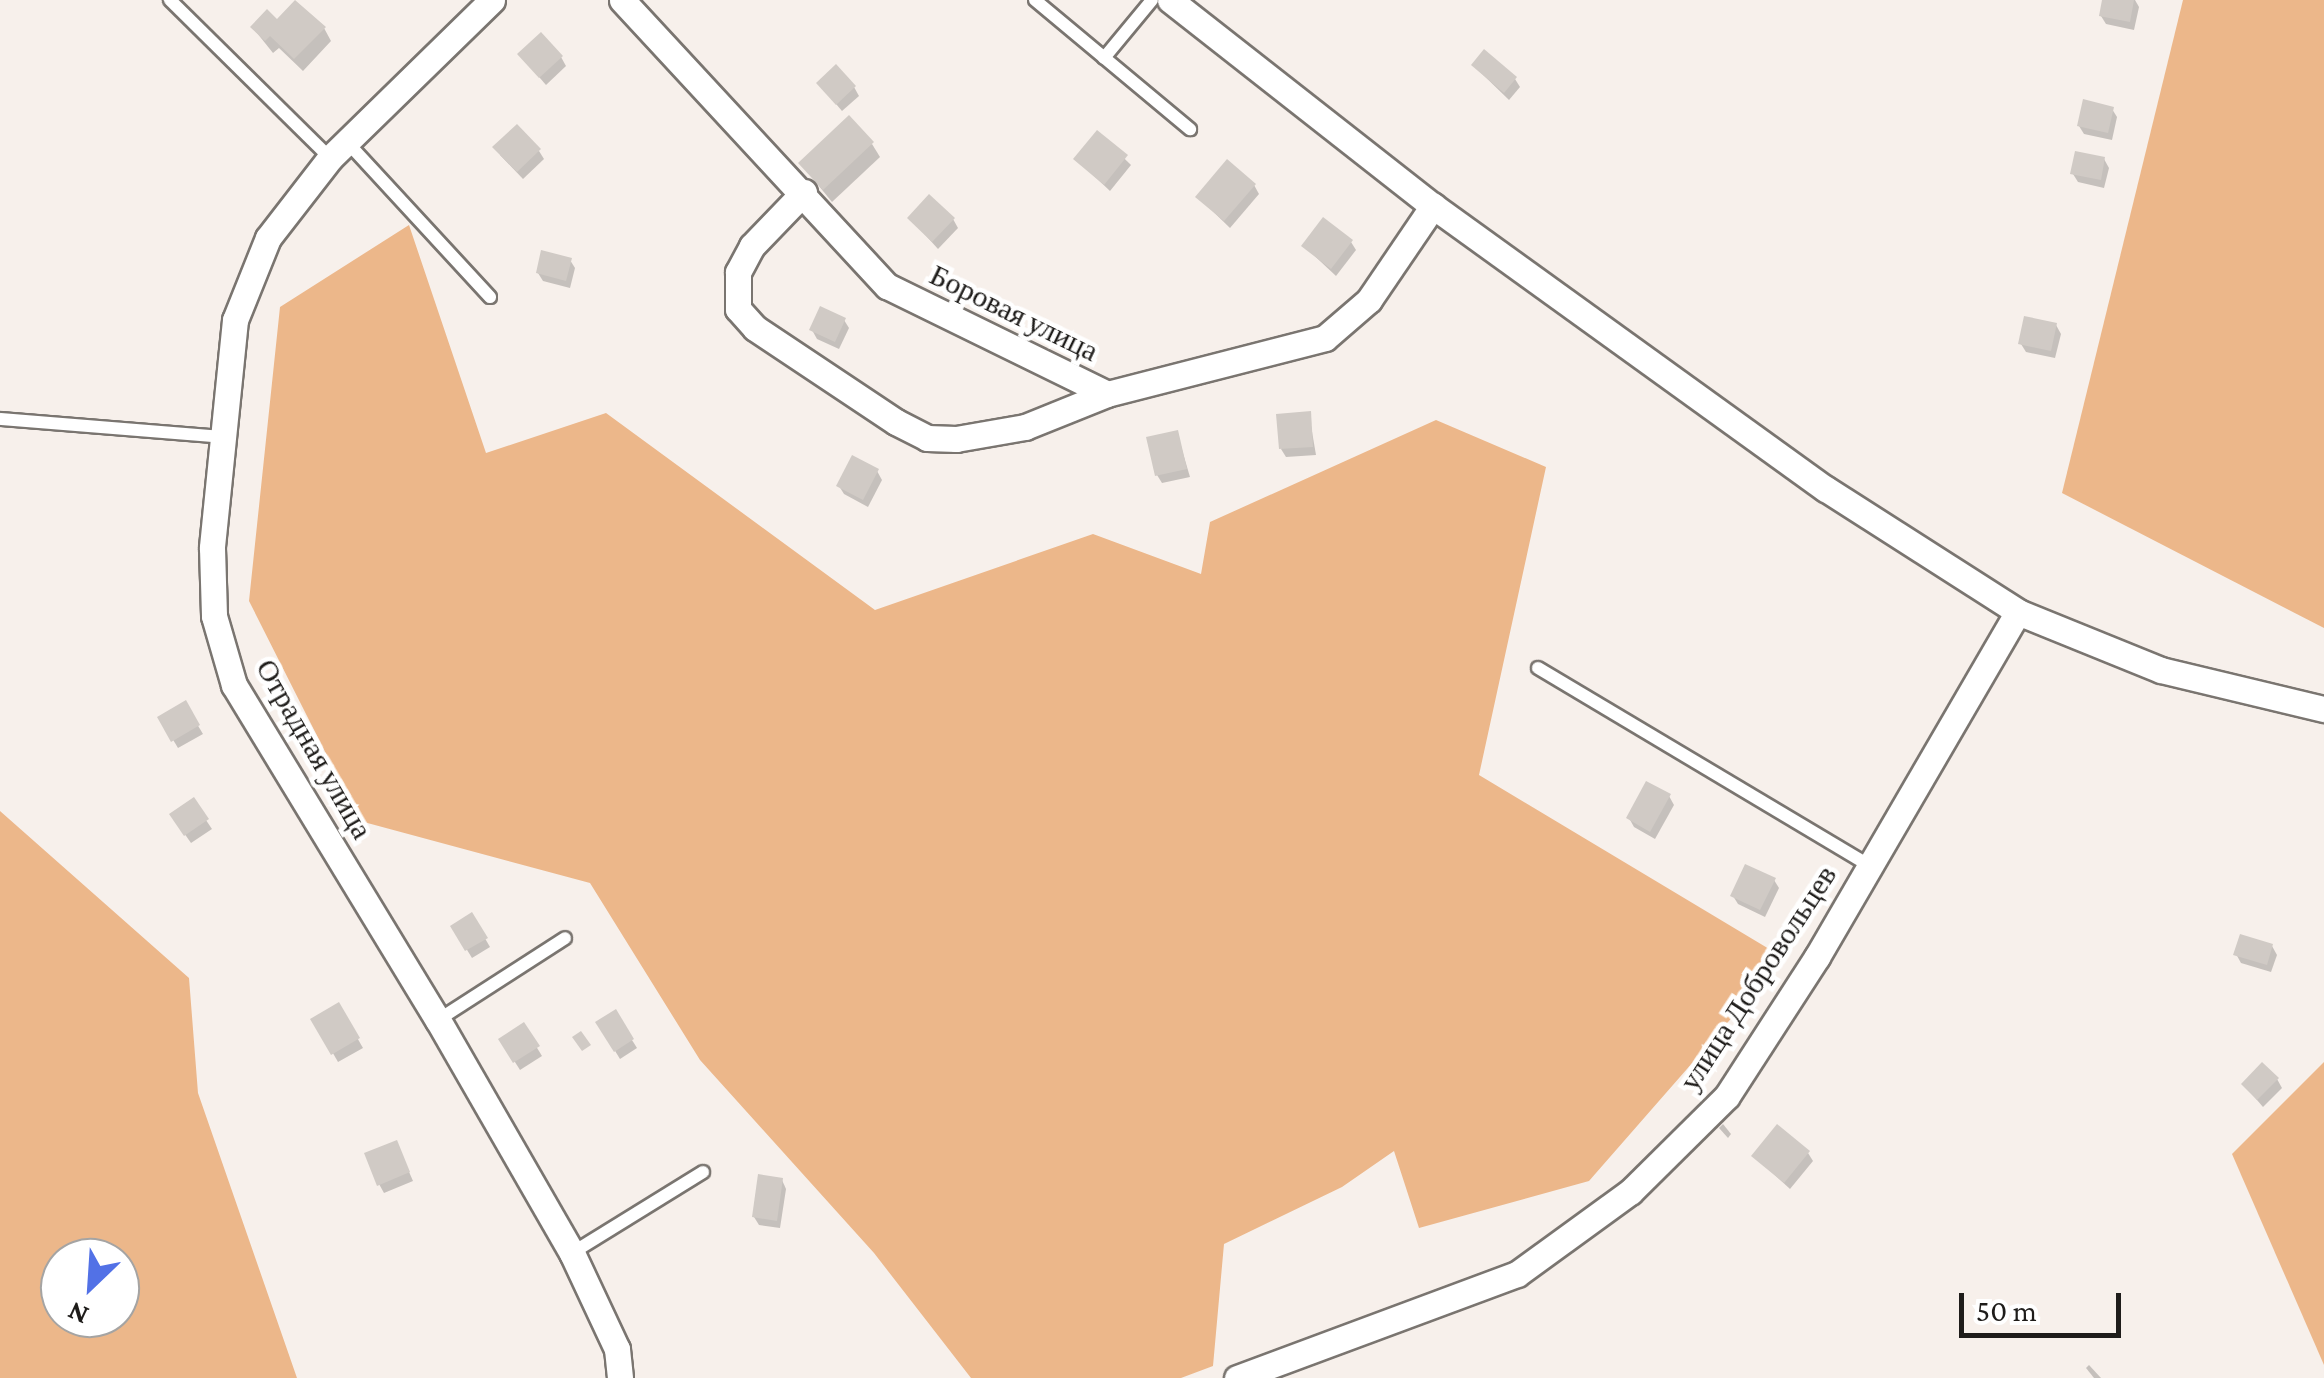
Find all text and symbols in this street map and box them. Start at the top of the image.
street label: Боровая улица [924,257,1104,369]
street label: Отрадная улица [248,653,380,845]
street label: улица Добровольцев [1672,859,1844,1097]
north arrow [40,1238,140,1338]
scale bar [1964,1273,2126,1335]
text: 50 m [1976,1294,2037,1327]
text: N [63,1296,93,1332]

